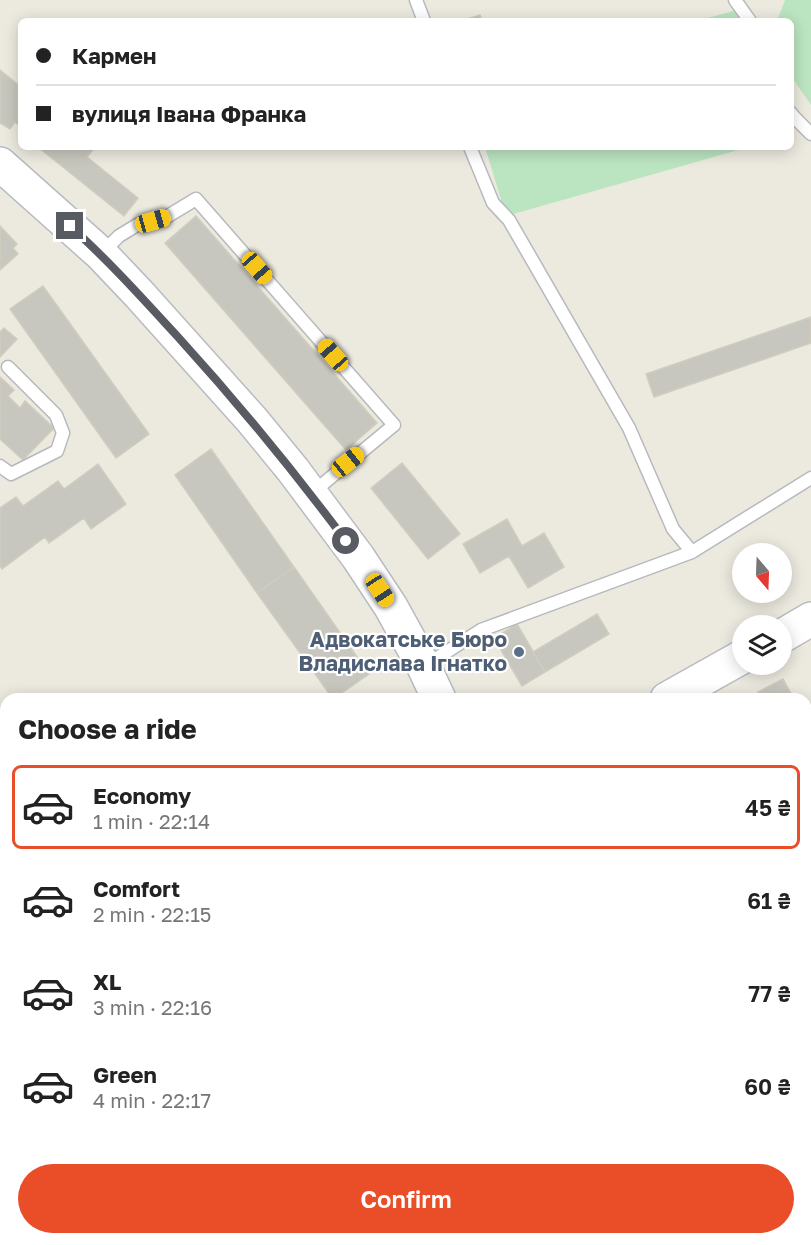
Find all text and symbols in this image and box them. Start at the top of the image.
text: Кармен [72,42,156,69]
text: вулиця Івана Франка [72,100,306,127]
car [133,207,173,235]
route end [56,212,83,239]
car [238,249,276,287]
car [314,336,352,374]
car [328,444,368,480]
route start [332,527,359,554]
north arrow [732,543,792,603]
map controls [732,543,792,675]
car [363,570,397,610]
button: layers [732,615,792,675]
place label: Адвокатське Бюро Владислава Ігнатко [299,626,507,676]
marker: Адвокатське Бюро Владислава Ігнатко [512,645,526,659]
text: Choose a ride [18,713,197,745]
icon: car [21,780,75,834]
text: Economy [93,782,191,809]
text: 45 ₴ [745,794,791,821]
text: 1 min · 22:14 [93,809,210,833]
icon: car [21,873,75,927]
text: Comfort [93,875,180,902]
text: 61 ₴ [747,887,791,914]
text: 2 min · 22:15 [93,902,211,926]
icon: car [21,966,75,1020]
text: XL [93,968,121,995]
text: 77 ₴ [748,980,791,1007]
text: 3 min · 22:16 [93,995,212,1019]
icon: car [21,1059,75,1113]
text: Green [93,1061,157,1088]
text: 60 ₴ [744,1073,791,1100]
text: 4 min · 22:17 [93,1088,211,1112]
button: Confirm [18,1164,794,1233]

